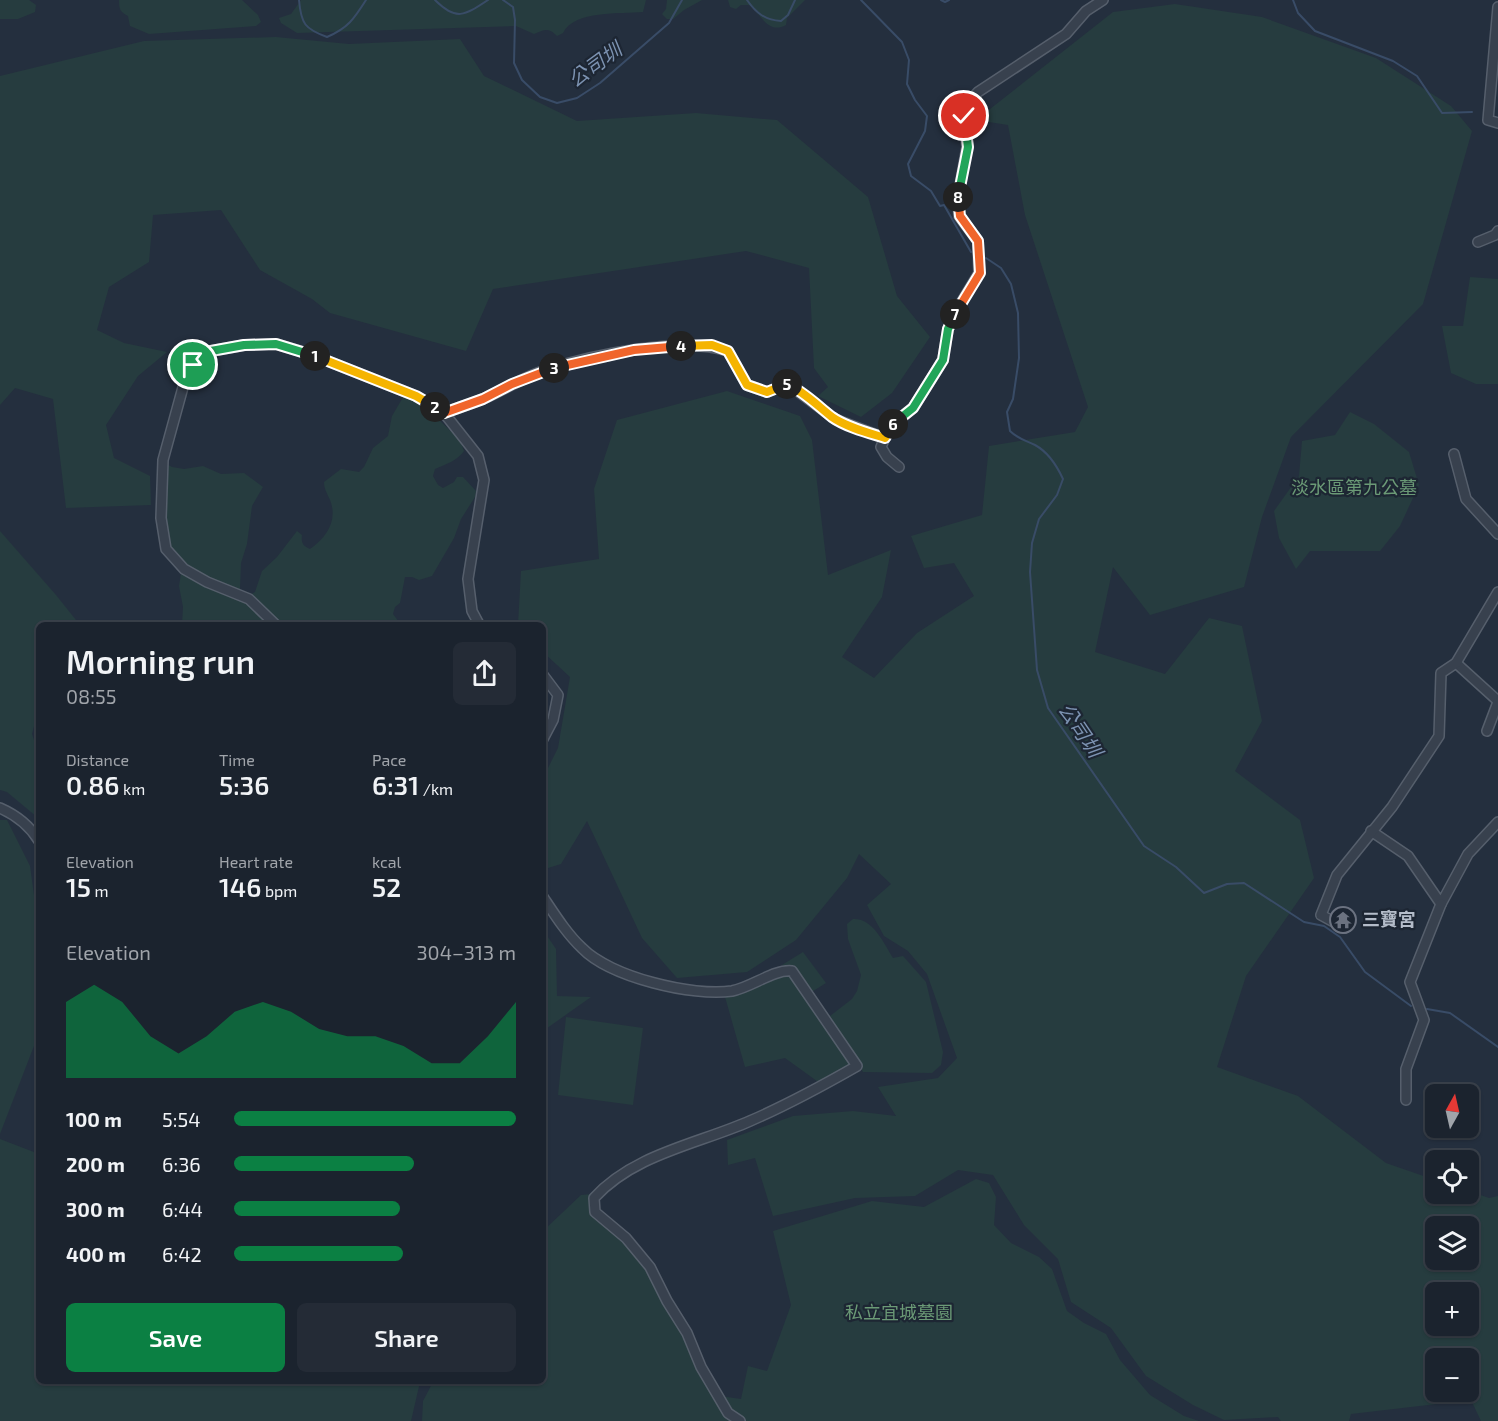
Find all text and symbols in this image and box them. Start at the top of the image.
water label: 公司圳 [563,35,628,92]
pin [938,90,989,141]
icon: check [947,99,980,132]
pin: 8 [943,182,973,212]
text: 8 [953,187,963,206]
pin: 7 [940,299,970,329]
text: 7 [951,304,959,323]
pin: 4 [666,331,696,361]
text: 4 [676,336,686,355]
pin [167,339,218,390]
pin: 1 [300,341,330,371]
text: 1 [312,346,318,365]
icon: arrive [176,348,209,381]
pin: 3 [539,353,569,383]
text: 3 [549,358,559,377]
pin: 5 [772,369,802,399]
text: 5 [783,374,791,393]
pin: 2 [420,392,450,422]
text: 2 [430,397,440,416]
pin: 6 [878,409,908,439]
text: 6 [888,414,898,433]
park label: 淡水區第九公墓 [1291,476,1417,498]
text: Morning run [66,641,255,681]
button: share [453,642,516,705]
text: 08:55 [66,684,116,708]
water label: 公司圳 [1054,698,1109,764]
text: Distance [66,750,129,769]
text: Time [219,750,255,769]
text: Pace [372,750,406,769]
text: 0.86 [66,769,119,800]
text: 5:36 [219,769,269,800]
text: 6:31 [372,769,419,800]
text: km [119,779,145,798]
text: /km [419,779,453,798]
text: Elevation [66,852,134,871]
text: Heart rate [219,852,293,871]
text: kcal [372,852,401,871]
text: 15 [66,871,91,902]
text: 146 [219,871,261,902]
text: 52 [372,871,401,902]
text: m [91,881,109,900]
text: bpm [261,881,297,900]
temple icon: 三寶宮 [1328,905,1358,935]
place label: 三寶宮 [1362,908,1416,930]
text: Elevation [66,940,151,964]
text: 304–313 m [417,940,516,964]
north arrow [1425,1084,1479,1138]
map controls [1425,1084,1479,1402]
text: 100 m [66,1107,122,1131]
text: 5:54 [162,1107,200,1131]
button: locate [1425,1150,1479,1204]
text: 200 m [66,1152,125,1176]
text: 6:36 [162,1152,201,1176]
text: 300 m [66,1197,125,1221]
text: 6:44 [162,1197,203,1221]
button: layers [1425,1216,1479,1270]
text: 400 m [66,1242,126,1266]
text: 6:42 [162,1242,202,1266]
button: + [1425,1282,1479,1336]
park label: 私立宜城墓園 [845,1301,953,1323]
button: Save [66,1303,285,1372]
button: Share [297,1303,516,1372]
button: − [1425,1348,1479,1402]

